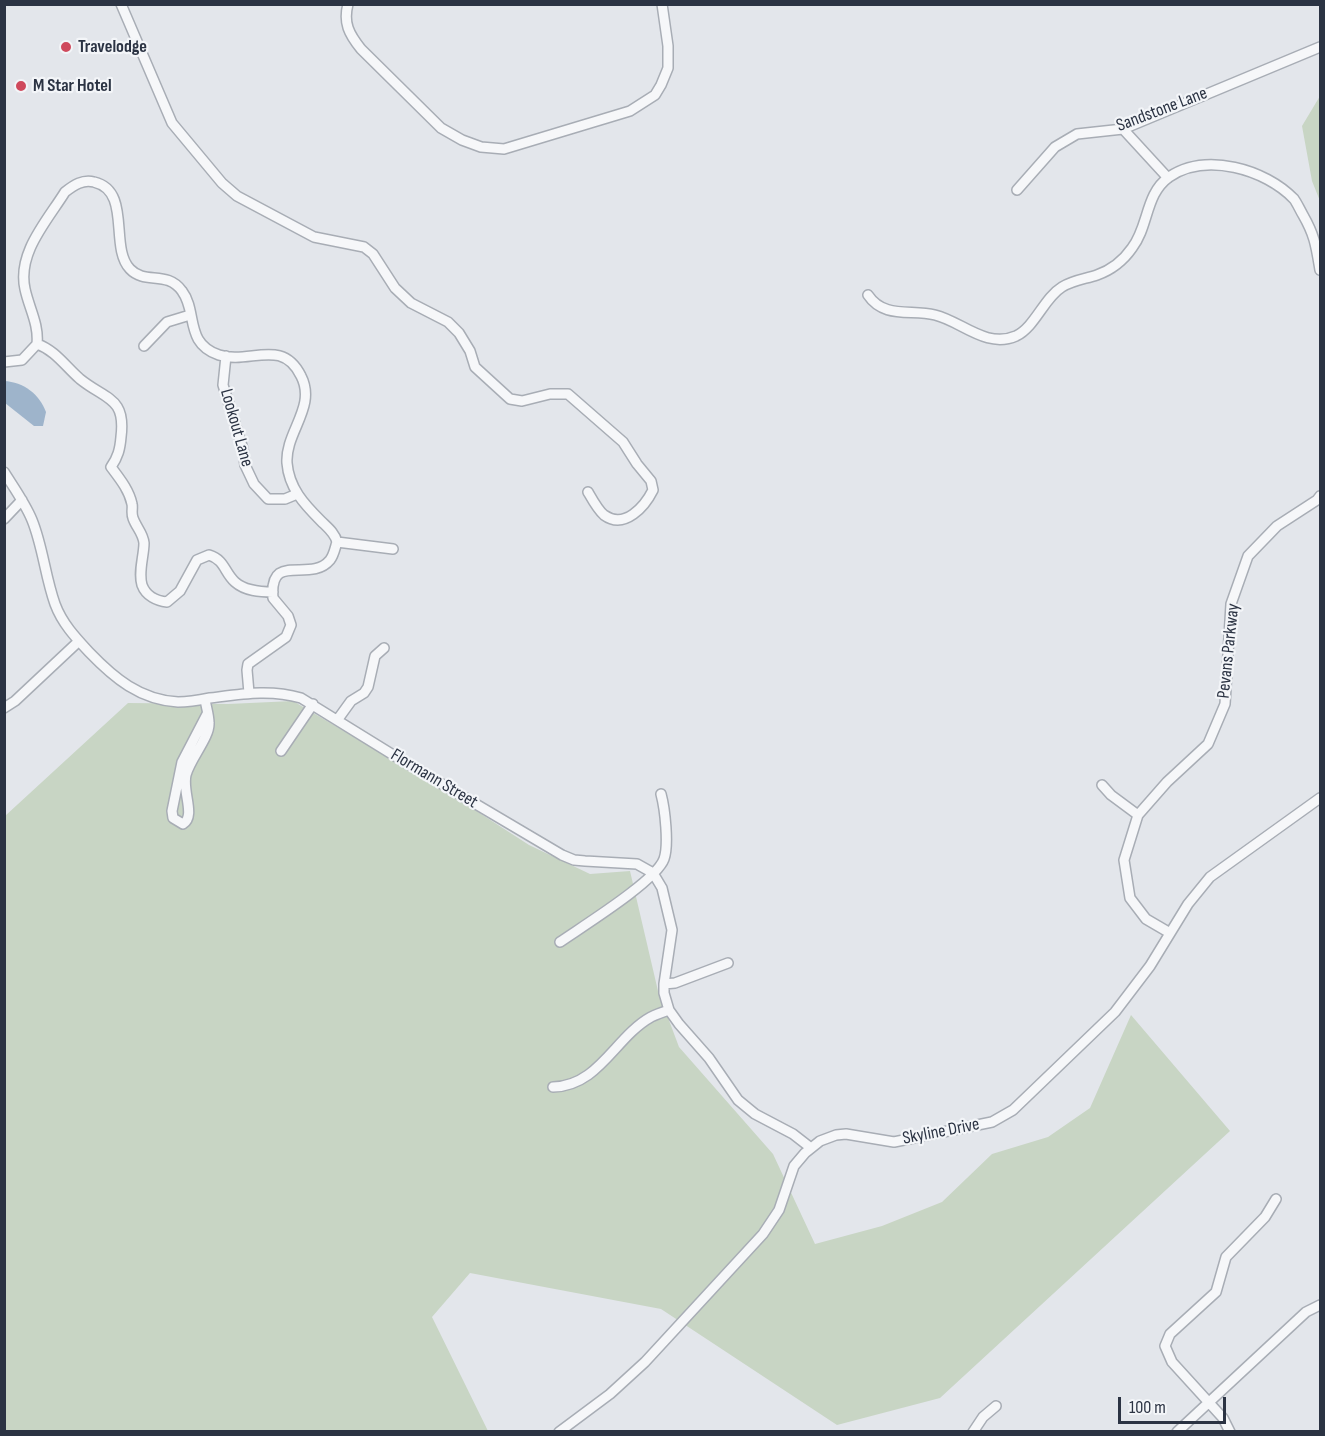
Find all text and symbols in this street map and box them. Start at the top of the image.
place label: Travelodge [78,36,147,58]
marker: Travelodge [59,40,73,54]
place label: M Star Hotel [33,75,112,97]
marker: M Star Hotel [14,79,28,93]
street label: Sandstone Lane [1114,83,1210,137]
street label: Lookout Lane [215,387,257,469]
street label: Pevans Parkway [1213,602,1245,700]
street label: Flormann Street [387,745,481,813]
street label: Skyline Drive [901,1114,981,1150]
scale bar [1121,1385,1229,1423]
text: 100 m [1129,1397,1166,1418]

